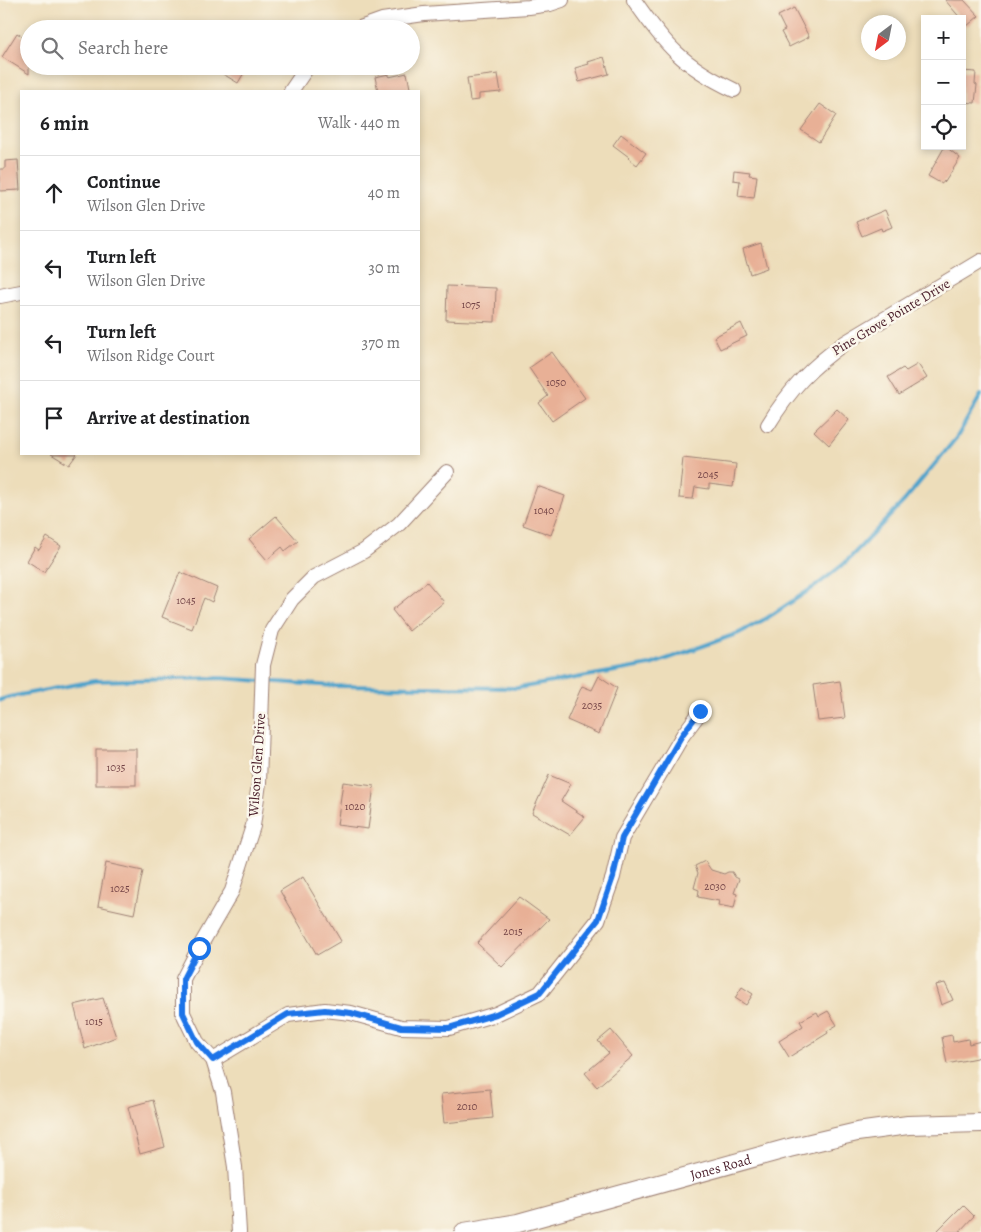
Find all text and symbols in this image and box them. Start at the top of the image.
north arrow [861,15,906,60]
map controls [921,15,966,150]
button: + [921,15,966,60]
search box [20,20,420,75]
icon: search [38,34,66,62]
text: Search here [78,35,168,61]
button: − [921,60,966,105]
button: locate [921,105,966,150]
text: 6 min [40,109,89,137]
text: Walk · 440 m [318,112,400,134]
text: Continue [87,169,161,195]
icon: ahead [40,179,68,207]
text: 40 m [368,182,400,204]
text: Wilson Glen Drive [87,195,205,217]
text: Turn left [87,244,156,270]
icon: left [40,254,68,282]
text: 30 m [368,257,400,279]
text: Wilson Glen Drive [87,270,205,292]
street label: Pine Grove Pointe Drive [828,274,954,360]
house number: 1075 [462,297,481,312]
text: Turn left [87,319,156,345]
icon: left [40,329,68,357]
text: 370 m [362,332,400,354]
text: Wilson Ridge Court [87,345,215,367]
house number: 1050 [546,375,566,390]
icon: arrive [40,404,68,432]
text: Arrive at destination [87,405,250,431]
house number: 2045 [698,467,719,482]
house number: 1040 [534,503,554,518]
house number: 1045 [176,593,196,608]
house number: 2035 [582,698,602,713]
route end [689,700,712,723]
street label: Wilson Glen Drive [244,713,270,818]
house number: 1035 [107,760,126,775]
house number: 1020 [345,799,365,814]
house number: 2030 [704,879,726,894]
house number: 1025 [110,881,130,896]
house number: 2015 [503,924,523,939]
route start [188,937,211,960]
house number: 1015 [85,1014,103,1029]
house number: 2010 [457,1099,477,1114]
street label: Jones Road [688,1149,754,1184]

